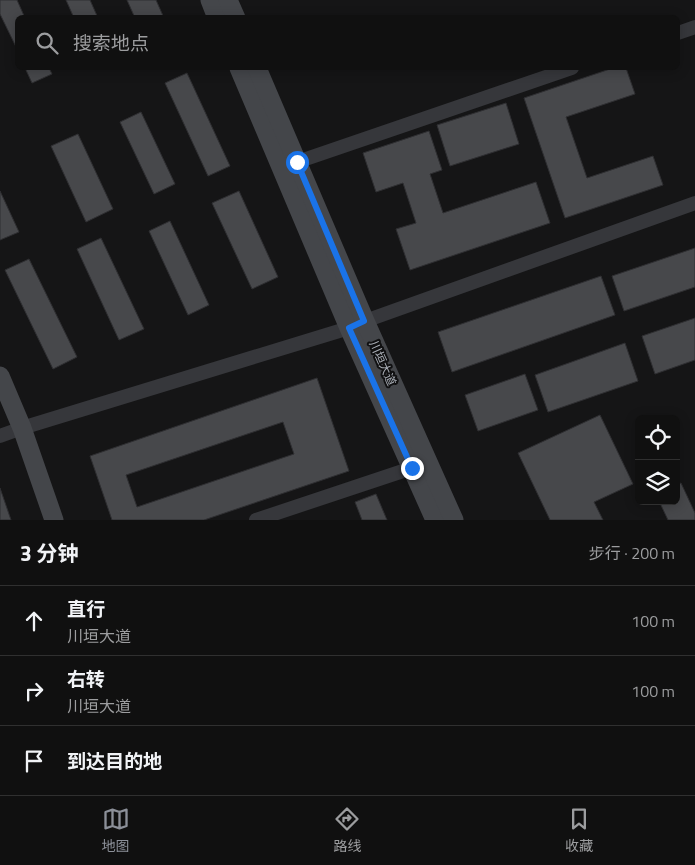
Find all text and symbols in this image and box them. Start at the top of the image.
search box [15,15,680,70]
text: 搜索地点 [73,28,149,57]
icon: search [33,29,61,57]
route start [286,151,309,174]
street label: 川垣大道 [365,337,401,389]
map controls [635,415,680,505]
button: locate [635,415,680,460]
route end [401,457,424,480]
button: layers [635,460,680,505]
text: 3 分钟 [20,537,78,569]
text: 步行 · 200 m [589,541,675,565]
text: 直行 [67,594,105,623]
icon: ahead [20,607,48,635]
text: 100 m [631,609,675,633]
text: 川垣大道 [67,624,131,648]
text: 右转 [67,664,105,693]
icon: right [20,677,48,705]
text: 100 m [631,679,675,703]
text: 川垣大道 [67,694,131,718]
text: 到达目的地 [67,746,162,775]
icon: arrive [20,747,48,775]
tab: 地图 [102,805,130,856]
tab: 路线 [333,805,361,856]
tab: 收藏 [565,805,593,856]

